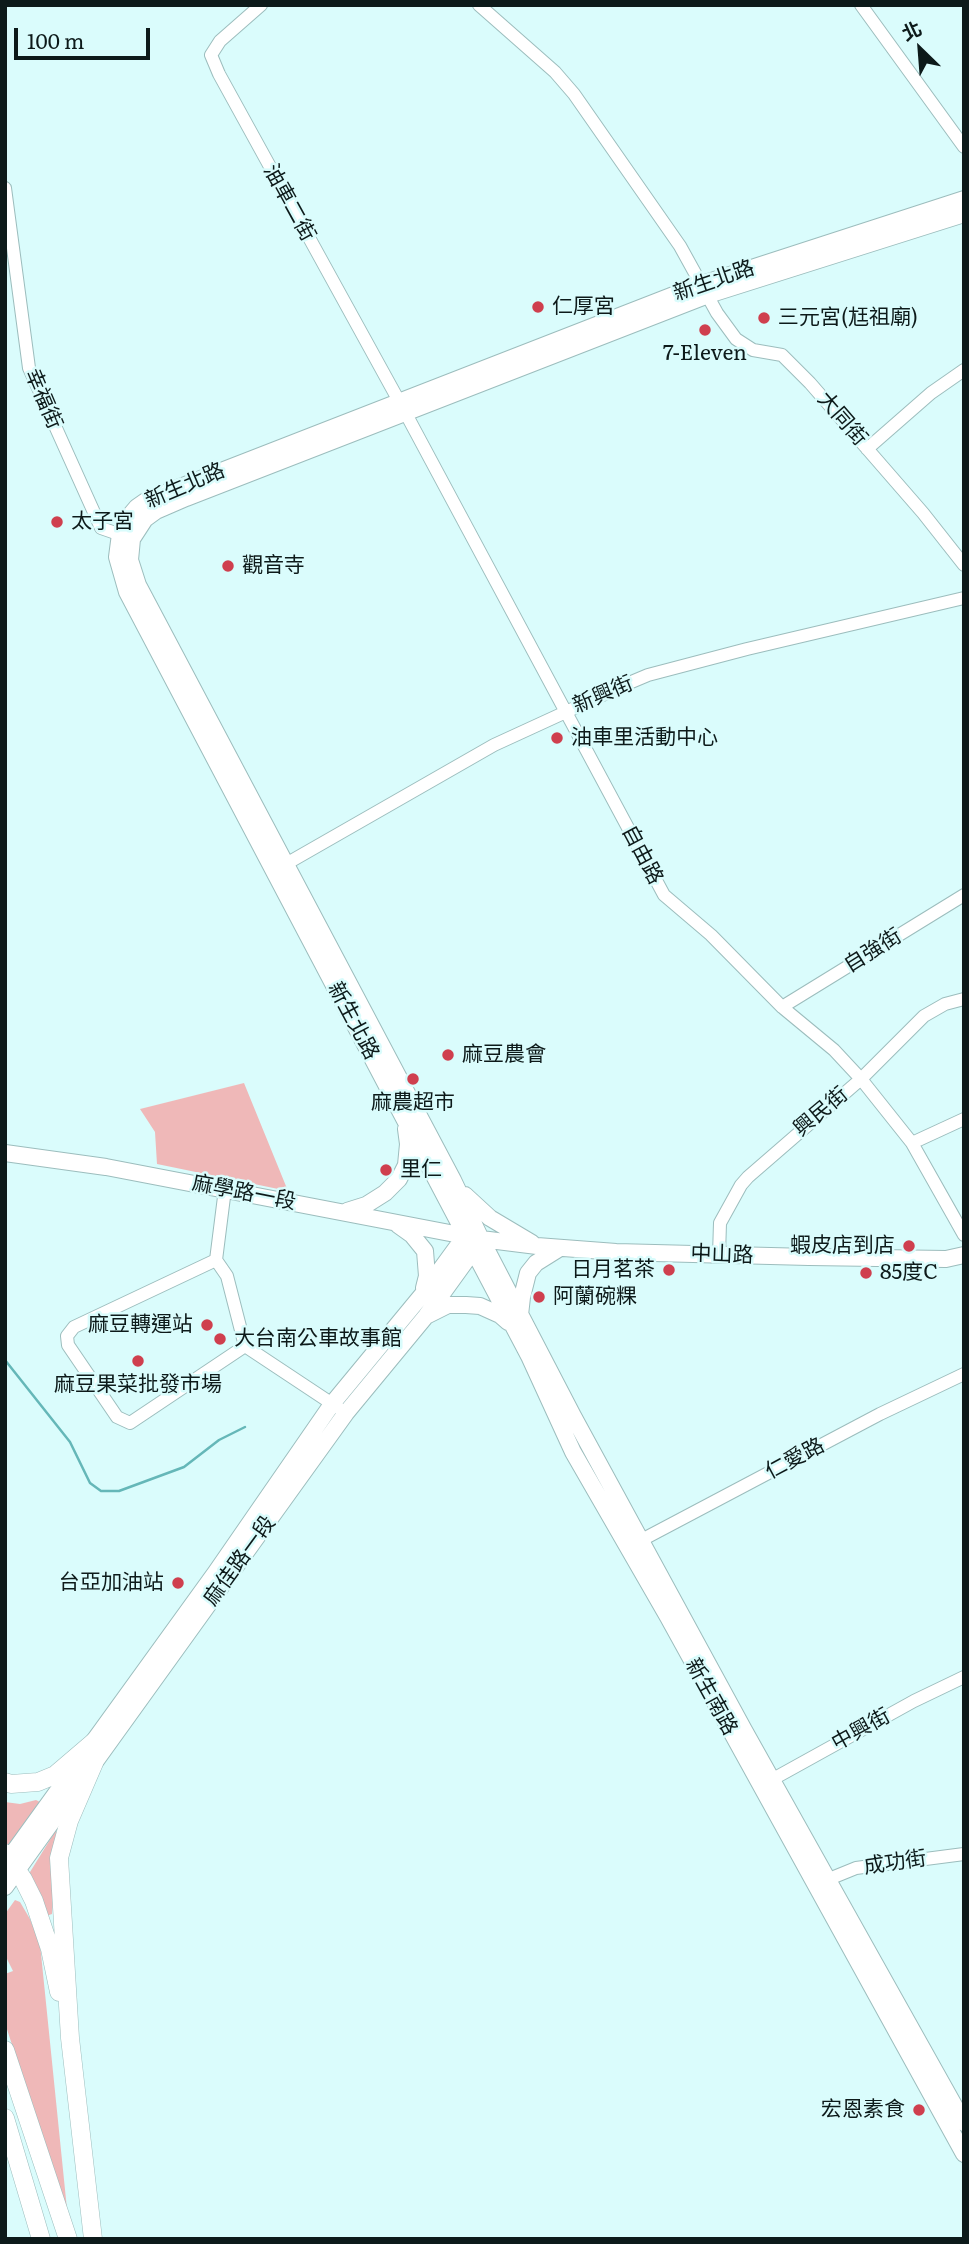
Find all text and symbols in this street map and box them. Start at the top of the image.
text: 北 [897,13,926,47]
scale bar [18,14,154,58]
north arrow [885,14,955,84]
text: 100 m [27,24,84,55]
street label: 油車二街 [258,160,320,246]
street label: 新生北路 [670,255,758,307]
place label: 仁厚宮 [552,294,615,320]
marker: 仁厚宮 [530,299,546,315]
place label: 三元宮(尪祖廟) [778,305,918,331]
marker: 三元宮(尪祖廟) [756,310,772,326]
marker: 7-Eleven [697,322,713,338]
place label: 7-Eleven [663,341,747,367]
street label: 幸福街 [19,365,67,433]
street label: 大同街 [812,387,872,451]
street label: 新生北路 [141,458,229,514]
place label: 太子宮 [71,509,134,535]
marker: 太子宮 [49,514,65,530]
place label: 觀音寺 [242,553,305,579]
marker: 觀音寺 [220,558,236,574]
street label: 新興街 [569,671,637,719]
place label: 油車里活動中心 [571,725,718,751]
marker: 油車里活動中心 [549,730,565,746]
street label: 自由路 [616,821,668,889]
street label: 自強街 [840,924,906,978]
street label: 新生北路 [322,978,384,1064]
place label: 麻豆農會 [462,1042,546,1068]
marker: 麻豆農會 [440,1047,456,1063]
marker: 麻農超市 [405,1071,421,1087]
street label: 興民街 [789,1082,853,1142]
place label: 麻農超市 [371,1090,455,1116]
place label: 里仁 [400,1157,442,1183]
marker: 里仁 [378,1162,394,1178]
street label: 麻學路一段 [190,1171,298,1215]
place label: 蝦皮店到店 [790,1233,895,1259]
marker: 蝦皮店到店 [901,1238,917,1254]
street label: 中山路 [690,1241,754,1269]
place label: 日月茗茶 [571,1257,655,1283]
place label: 85度C [880,1260,938,1286]
marker: 日月茗茶 [661,1262,677,1278]
marker: 85度C [858,1265,874,1281]
place label: 阿蘭碗粿 [553,1284,637,1310]
marker: 阿蘭碗粿 [531,1289,547,1305]
place label: 麻豆轉運站 [88,1312,193,1338]
marker: 麻豆轉運站 [199,1317,215,1333]
place label: 大台南公車故事館 [234,1326,402,1352]
marker: 大台南公車故事館 [212,1331,228,1347]
marker: 麻豆果菜批發市場 [130,1353,146,1369]
place label: 麻豆果菜批發市場 [54,1372,222,1398]
street label: 仁愛路 [761,1433,829,1485]
street label: 麻佳路一段 [199,1511,281,1611]
place label: 台亞加油站 [59,1570,164,1596]
marker: 台亞加油站 [170,1575,186,1591]
street label: 新生南路 [680,1654,742,1740]
street label: 中興街 [827,1704,895,1756]
street label: 成功街 [862,1846,928,1880]
place label: 宏恩素食 [821,2097,905,2123]
marker: 宏恩素食 [911,2102,927,2118]

